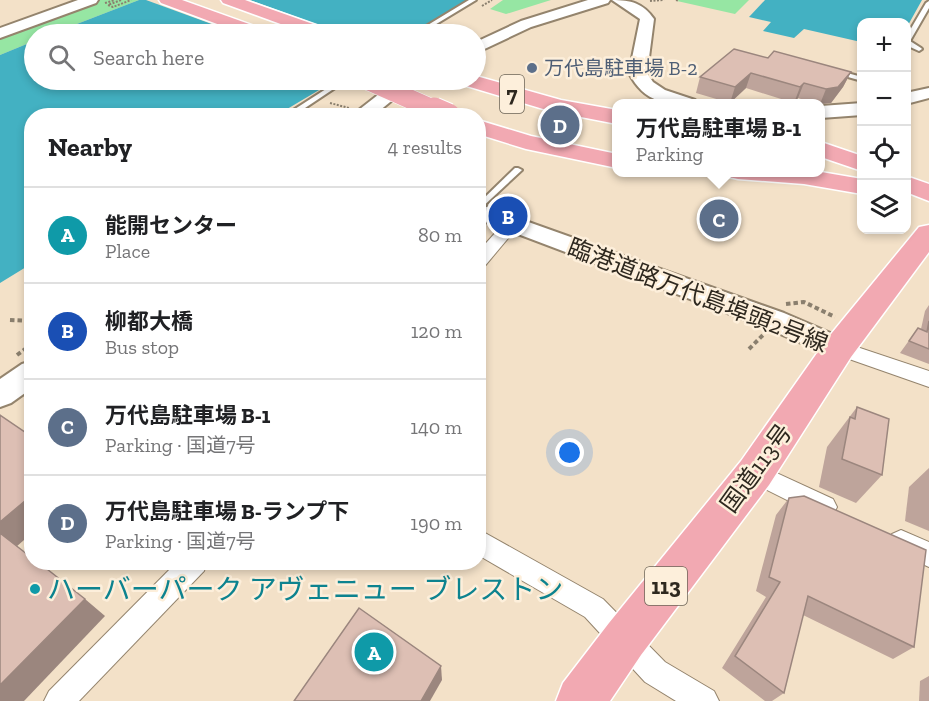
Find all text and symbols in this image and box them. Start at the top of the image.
map controls [857,18,911,234]
button: + [857,18,911,72]
search box [24,24,486,90]
icon: search [45,41,78,74]
text: Search here [93,44,204,71]
place label: 万代島駐車場 B-2 [544,56,698,80]
marker: 万代島駐車場 B-2 [525,61,539,75]
button: − [857,72,911,126]
road number: 7 [500,75,524,113]
popup [612,99,825,177]
pin: D [540,102,580,148]
text: 万代島駐車場 B-1 [636,115,801,142]
button: locate [857,126,911,180]
text: Nearby [48,131,132,163]
text: 4 results [387,135,462,159]
text: Parking [636,142,703,166]
button: layers [857,180,911,234]
pin: B [488,194,528,238]
pin: C [700,196,738,242]
text: 能開センター [105,212,237,239]
text: A [61,223,74,247]
text: 80 m [418,223,462,247]
street label: 臨港道路万代島埠頭2号線 [564,232,832,358]
text: Place [105,239,150,263]
text: 柳都大橋 [105,308,193,335]
text: B [61,319,74,343]
text: 120 m [411,319,462,343]
text: Bus stop [105,335,179,359]
text: 万代島駐車場 B-1 [105,402,271,429]
text: C [61,415,74,439]
text: 140 m [410,415,462,439]
street label: 国道113号 [714,418,798,518]
text: Parking · 国道7号 [105,433,256,457]
your location [555,438,584,467]
text: 万代島駐車場 B-ランプ下 [105,498,349,525]
text: D [61,511,74,535]
text: 190 m [410,511,462,535]
text: Parking · 国道7号 [105,529,256,553]
road number: 113 [645,567,687,605]
place label: ハーバーパーク アヴェニュー ブレストン [47,573,563,606]
marker: ハーバーパーク アヴェニュー ブレストン [28,582,42,596]
pin: A [354,630,394,674]

